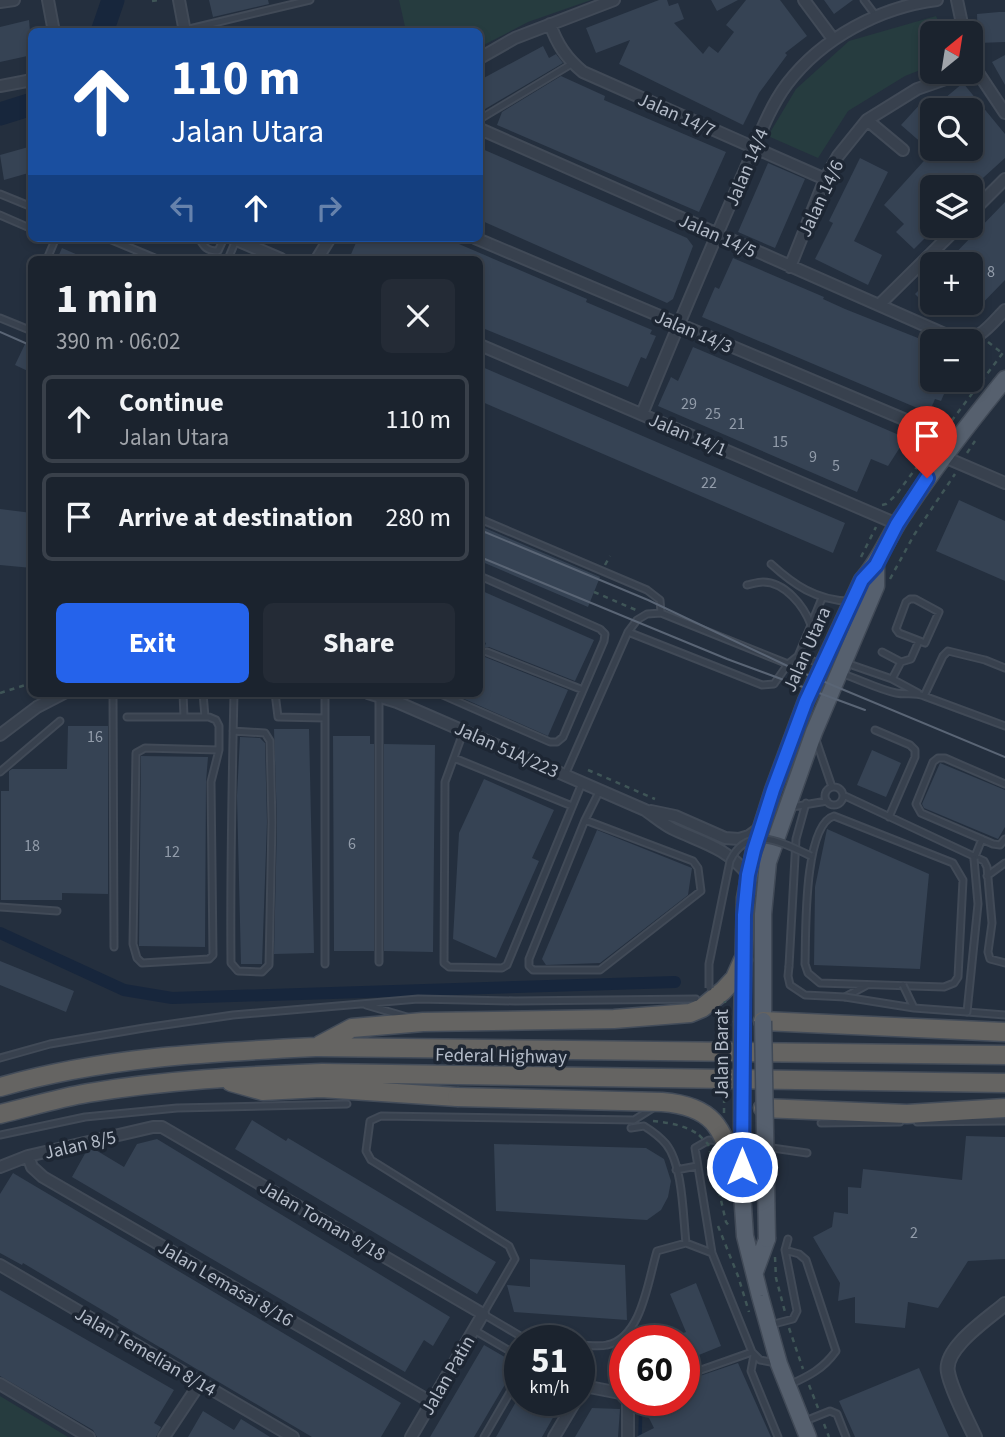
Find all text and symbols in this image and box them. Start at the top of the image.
north arrow [920,21,984,84]
map controls [920,21,983,392]
text: 110 m [171,44,300,114]
icon: ahead [56,56,147,147]
street label: Jalan 14/7 [633,86,719,144]
button: search [920,98,983,161]
text: Jalan Utara [171,109,324,155]
street label: Jalan 14/4 [719,124,776,211]
street label: Jalan 14/6 [792,156,851,242]
button: layers [920,175,983,238]
icon: left [164,189,202,227]
icon: ahead [237,189,275,227]
icon: right [310,189,348,227]
street label: Jalan 14/5 [674,207,760,265]
button: + [920,252,983,315]
house number: 8 [987,261,995,283]
text: 1 min [56,269,158,329]
button: close [381,279,455,353]
street label: Jalan 14/3 [650,304,737,361]
text: 390 m · 06:02 [56,325,180,358]
button: − [920,329,983,392]
text: Continue [119,384,224,421]
house number: 29 [681,393,697,415]
icon: ahead [60,400,98,438]
text: 110 m [385,401,451,438]
house number: 25 [705,403,721,425]
pin [897,406,957,478]
street label: Jalan 14/1 [644,407,731,464]
house number: 21 [729,413,745,435]
icon: arrive [908,417,946,455]
text: Jalan Utara [119,421,229,454]
house number: 15 [772,431,788,453]
house number: 9 [809,446,817,468]
house number: 5 [832,455,840,477]
house number: 22 [701,472,717,494]
icon: arrive [60,498,98,536]
text: Arrive at destination [119,499,353,536]
text: 280 m [385,499,451,536]
button: Exit [56,603,249,683]
button: Share [263,603,455,683]
street label: Jalan Utara [777,603,838,697]
street label: Jalan 51A/223 [450,715,563,785]
house number: 16 [87,726,103,748]
house number: 6 [348,833,356,855]
house number: 18 [24,835,40,857]
house number: 12 [164,841,180,863]
street label: Jalan Barat [709,1008,736,1099]
street label: Federal Highway [435,1042,567,1071]
street label: Jalan 8/5 [42,1124,119,1167]
position arrow [705,1130,779,1204]
street label: Jalan Toman 8/18 [254,1174,390,1268]
house number: 2 [910,1222,918,1244]
street label: Jalan Lemasai 8/16 [153,1235,298,1334]
street label: Jalan Temelian 8/14 [70,1301,221,1404]
speed limit sign: 60 [609,1325,700,1416]
street label: Jalan Patin [415,1331,482,1421]
text: 51 [531,1336,568,1386]
text: km/h [530,1375,569,1400]

